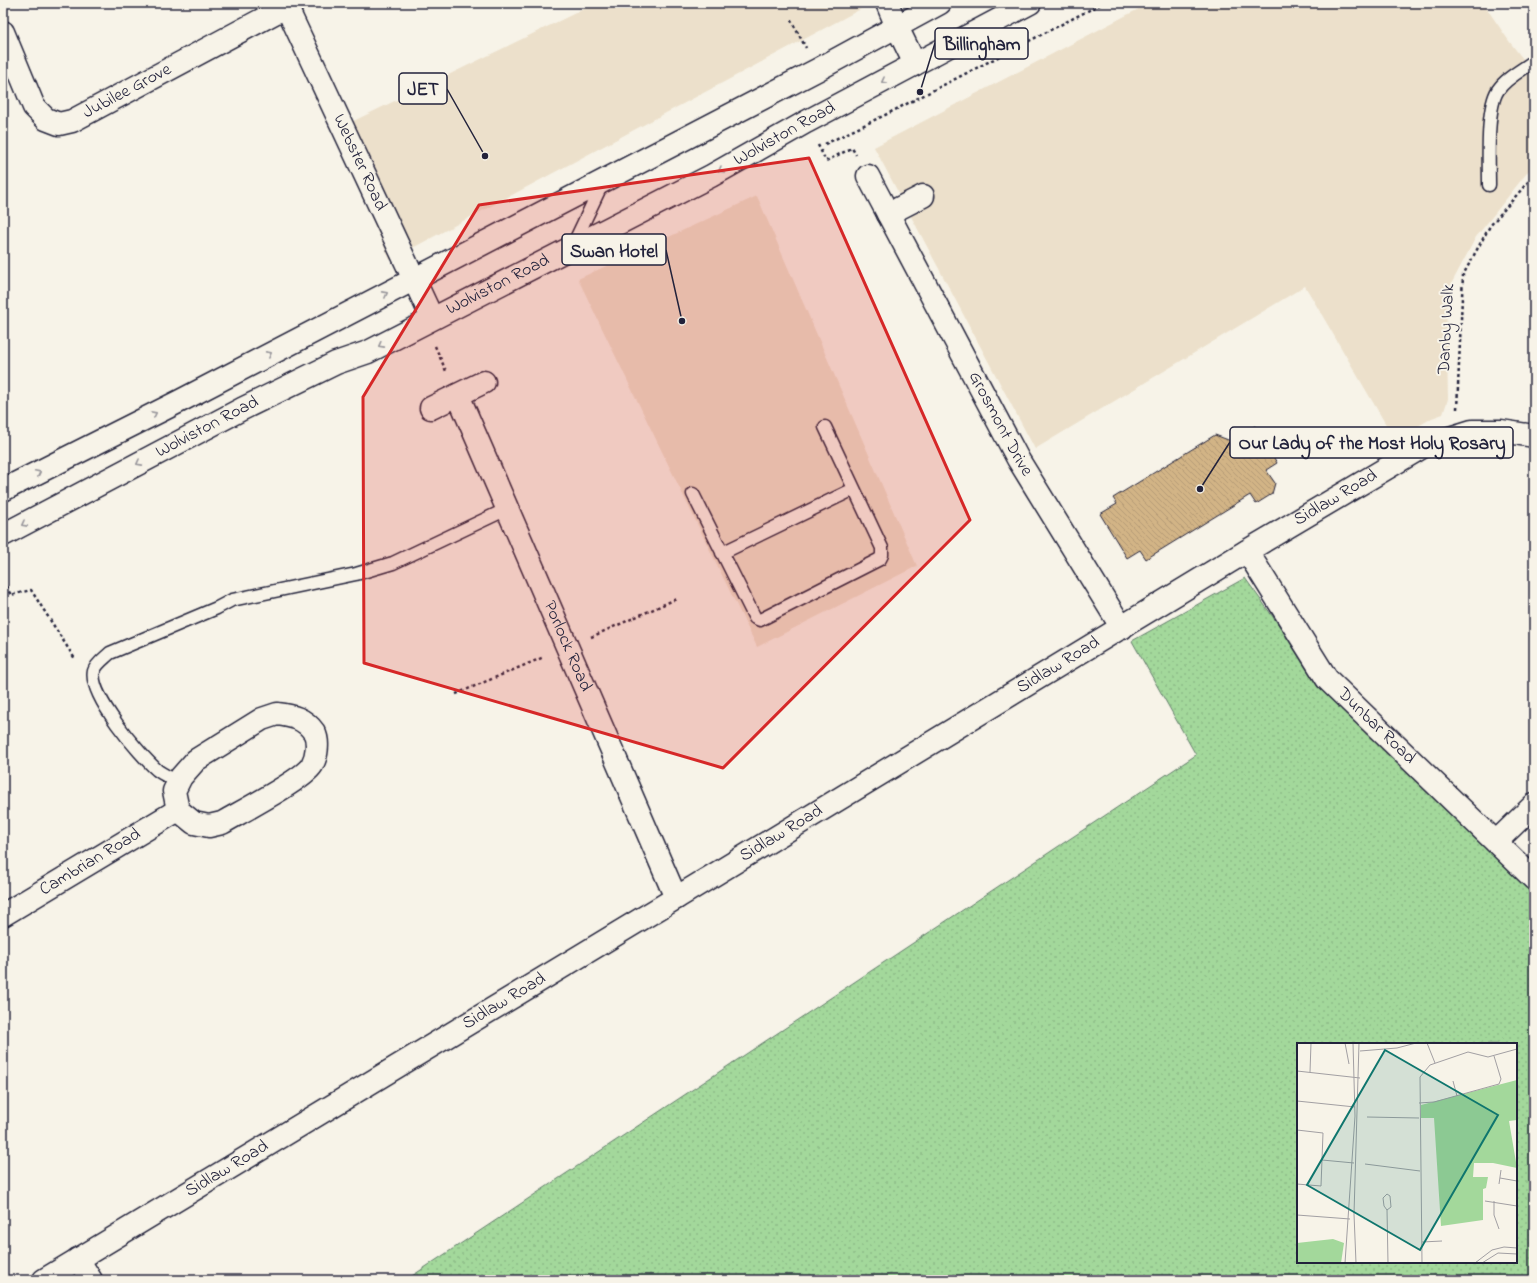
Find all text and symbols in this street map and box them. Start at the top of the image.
callout: Billingham [935,28,1028,59]
text: Billingham [942,32,1021,61]
street label: Jubilee Grove [78,57,177,126]
callout: JET [399,73,447,104]
one-way arrow [881,76,888,83]
text: JET [407,77,439,104]
street label: Wolviston Road [729,95,840,173]
street label: Webster Road [325,110,393,215]
one-way arrow [718,165,725,173]
callout: Swan Hotel [562,234,666,265]
text: Swan Hotel [570,239,658,266]
street label: Wolviston Road [442,248,554,323]
street label: Danby Walk [1432,283,1462,376]
one-way arrow [380,292,388,299]
one-way arrow [378,340,386,347]
one-way arrow [265,352,273,359]
street label: Grosmont Drive [961,367,1039,482]
street label: Wolviston Road [151,390,263,465]
one-way arrow [150,411,157,419]
callout: Our Lady of the Most Holy Rosary [1230,427,1513,458]
text: Our Lady of the Most Holy Rosary [1238,431,1506,460]
one-way arrow [136,459,143,466]
street label: Sidlaw Road [1289,463,1383,533]
one-way arrow [34,470,41,478]
one-way arrow [21,519,28,526]
street label: Porlock Road [536,597,598,696]
street label: Sidlaw Road [1012,630,1105,701]
street label: Dunbar Road [1330,681,1421,771]
street label: Sidlaw Road [735,799,828,869]
street label: Cambrian Road [35,822,146,903]
street label: Sidlaw Road [458,966,551,1037]
inset map [1297,1043,1517,1263]
street label: Sidlaw Road [181,1134,274,1205]

